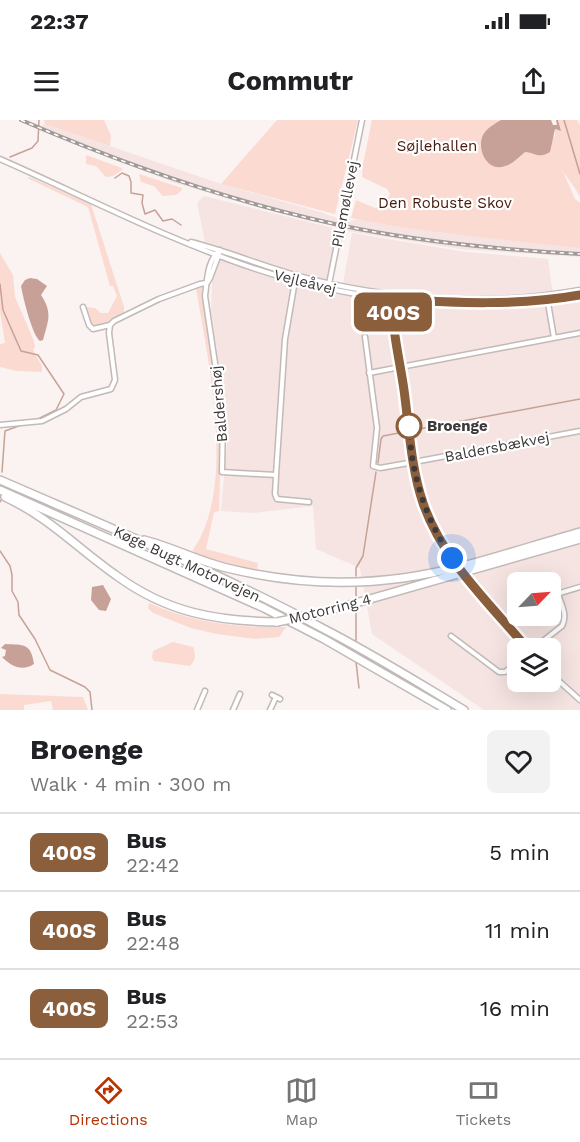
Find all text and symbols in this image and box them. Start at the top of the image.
text: 22:37 [30,9,89,34]
icon: menu [30,65,63,98]
text: Commutr [227,65,353,97]
icon: share [517,65,550,98]
park label: Søjlehallen [397,137,477,155]
street label: Pilemøllevej [328,159,362,249]
park label: Den Robuste Skov [378,194,512,212]
street label: Vejleåvej [272,266,338,298]
line badge: 400S [351,292,435,332]
text: 400S [366,300,420,325]
street label: Baldershøj [207,365,231,443]
marker: Broenge [396,413,422,439]
place label: Broenge [427,417,488,435]
street label: Baldersbækvej [443,428,551,466]
street label: Køge Bugt Motorvejen [111,522,263,606]
your location [437,543,467,573]
north arrow [507,572,561,626]
map controls [507,572,561,692]
street label: Motorring 4 [287,590,373,628]
button: layers [507,638,561,692]
button: heart [487,730,550,793]
text: Broenge [30,733,143,766]
text: Walk · 4 min · 300 m [30,772,231,796]
text: Bus [126,828,167,853]
text: 400S [42,840,96,865]
text: 5 min [489,840,550,865]
text: 22:42 [126,853,179,877]
text: Bus [126,906,167,931]
text: 400S [42,918,96,943]
text: 11 min [485,918,550,943]
text: 22:48 [126,931,180,955]
text: Bus [126,984,167,1009]
text: 400S [42,996,96,1021]
text: 16 min [480,996,550,1021]
text: 22:53 [126,1009,179,1033]
tab: Directions [69,1074,148,1129]
tab: Map [285,1074,318,1129]
tab: Tickets [456,1074,511,1129]

